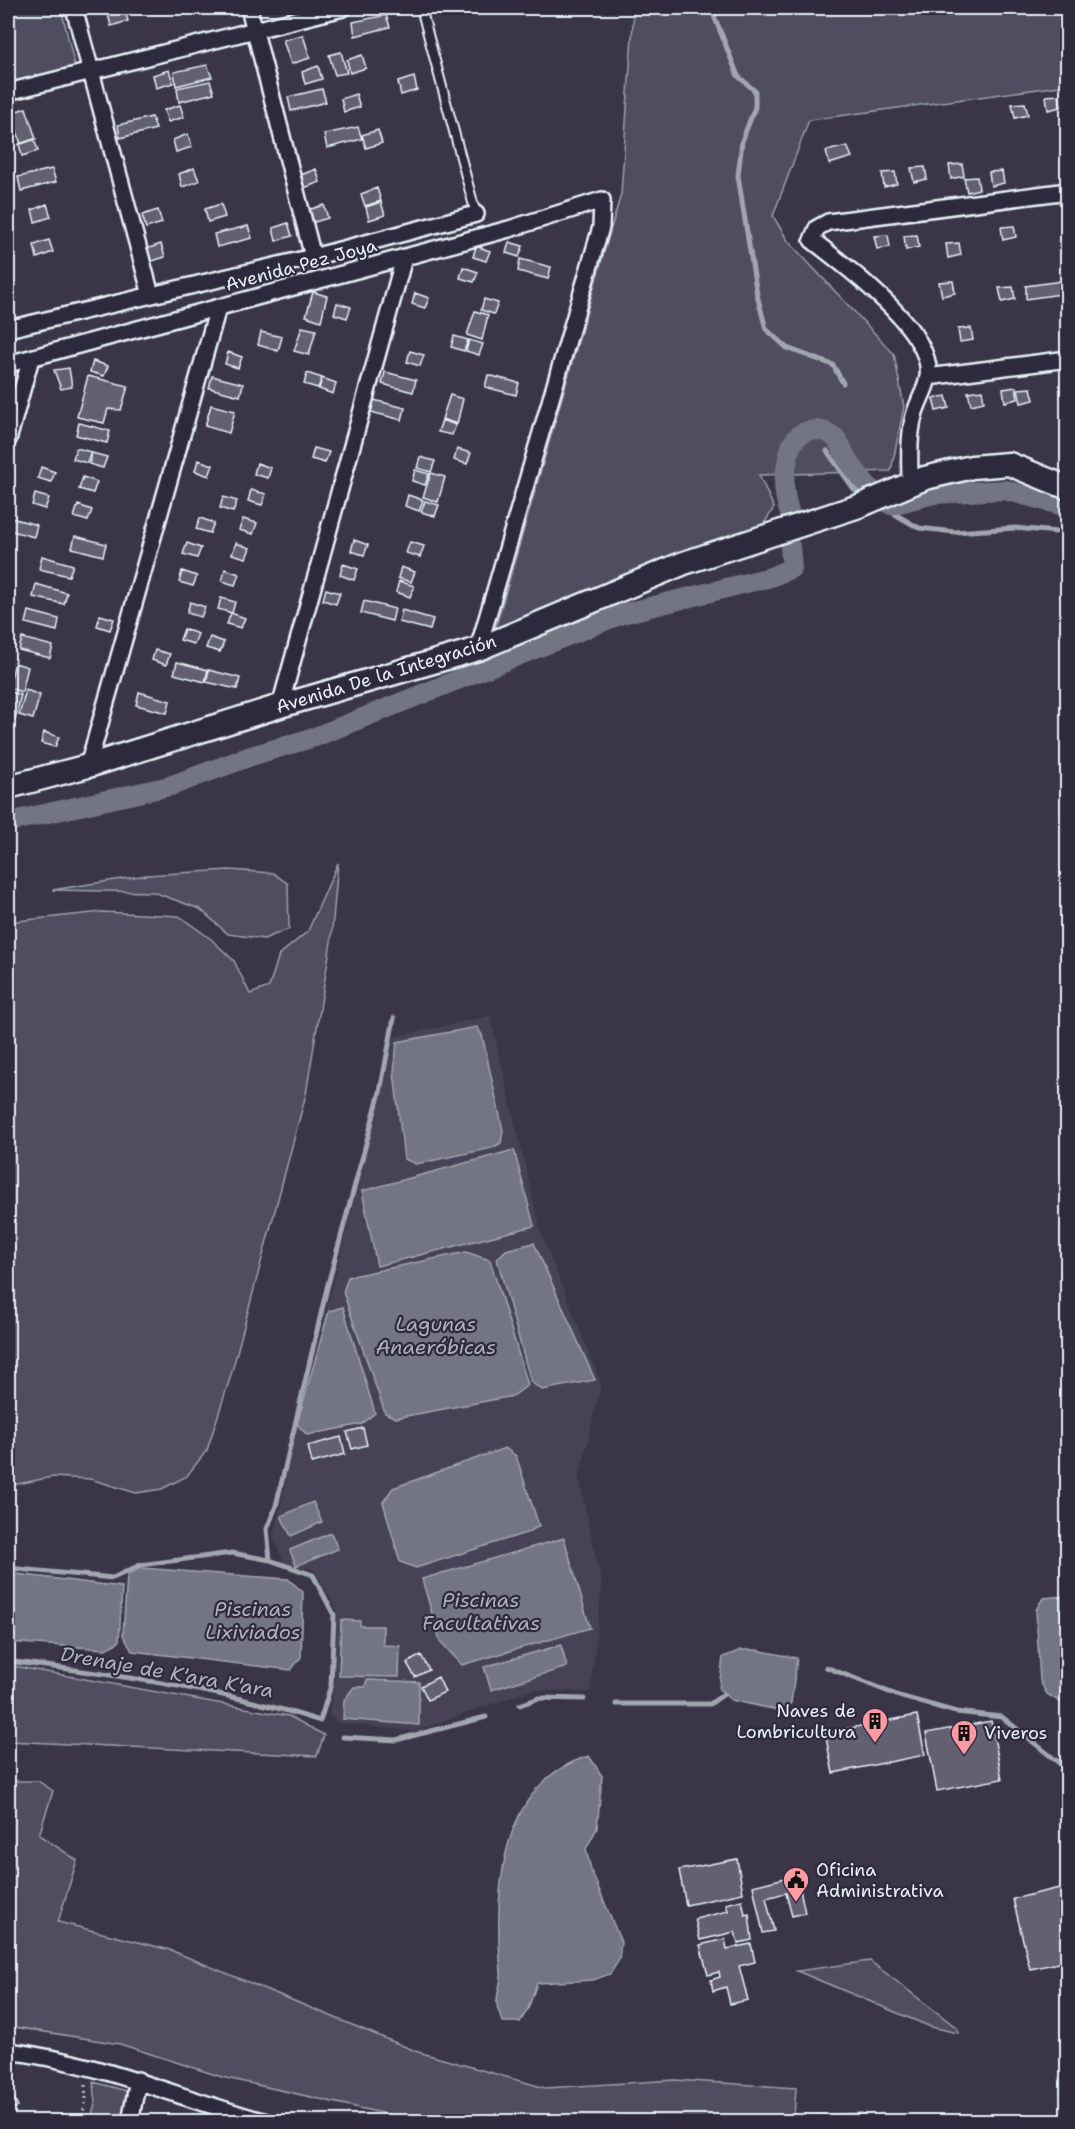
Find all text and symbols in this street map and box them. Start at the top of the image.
street label: Avenida Pez Joya [223,233,379,297]
street label: Avenida De la Integración [273,629,499,719]
water label: Lagunas Anaeróbicas [376,1311,496,1360]
water label: Piscinas Facultativas [422,1587,540,1636]
water label: Piscinas Lixiviados [205,1596,301,1645]
water label: Drenaje de K'ara K'ara [58,1640,276,1704]
place label: Naves de Lombricultura [736,1699,856,1744]
building icon: Naves de Lombricultura [860,1706,890,1744]
building icon: Viveros [949,1718,979,1756]
place label: Viveros [984,1721,1048,1745]
place label: Oficina Administrativa [816,1858,944,1903]
public building icon: Oficina Administrativa [781,1865,811,1903]

